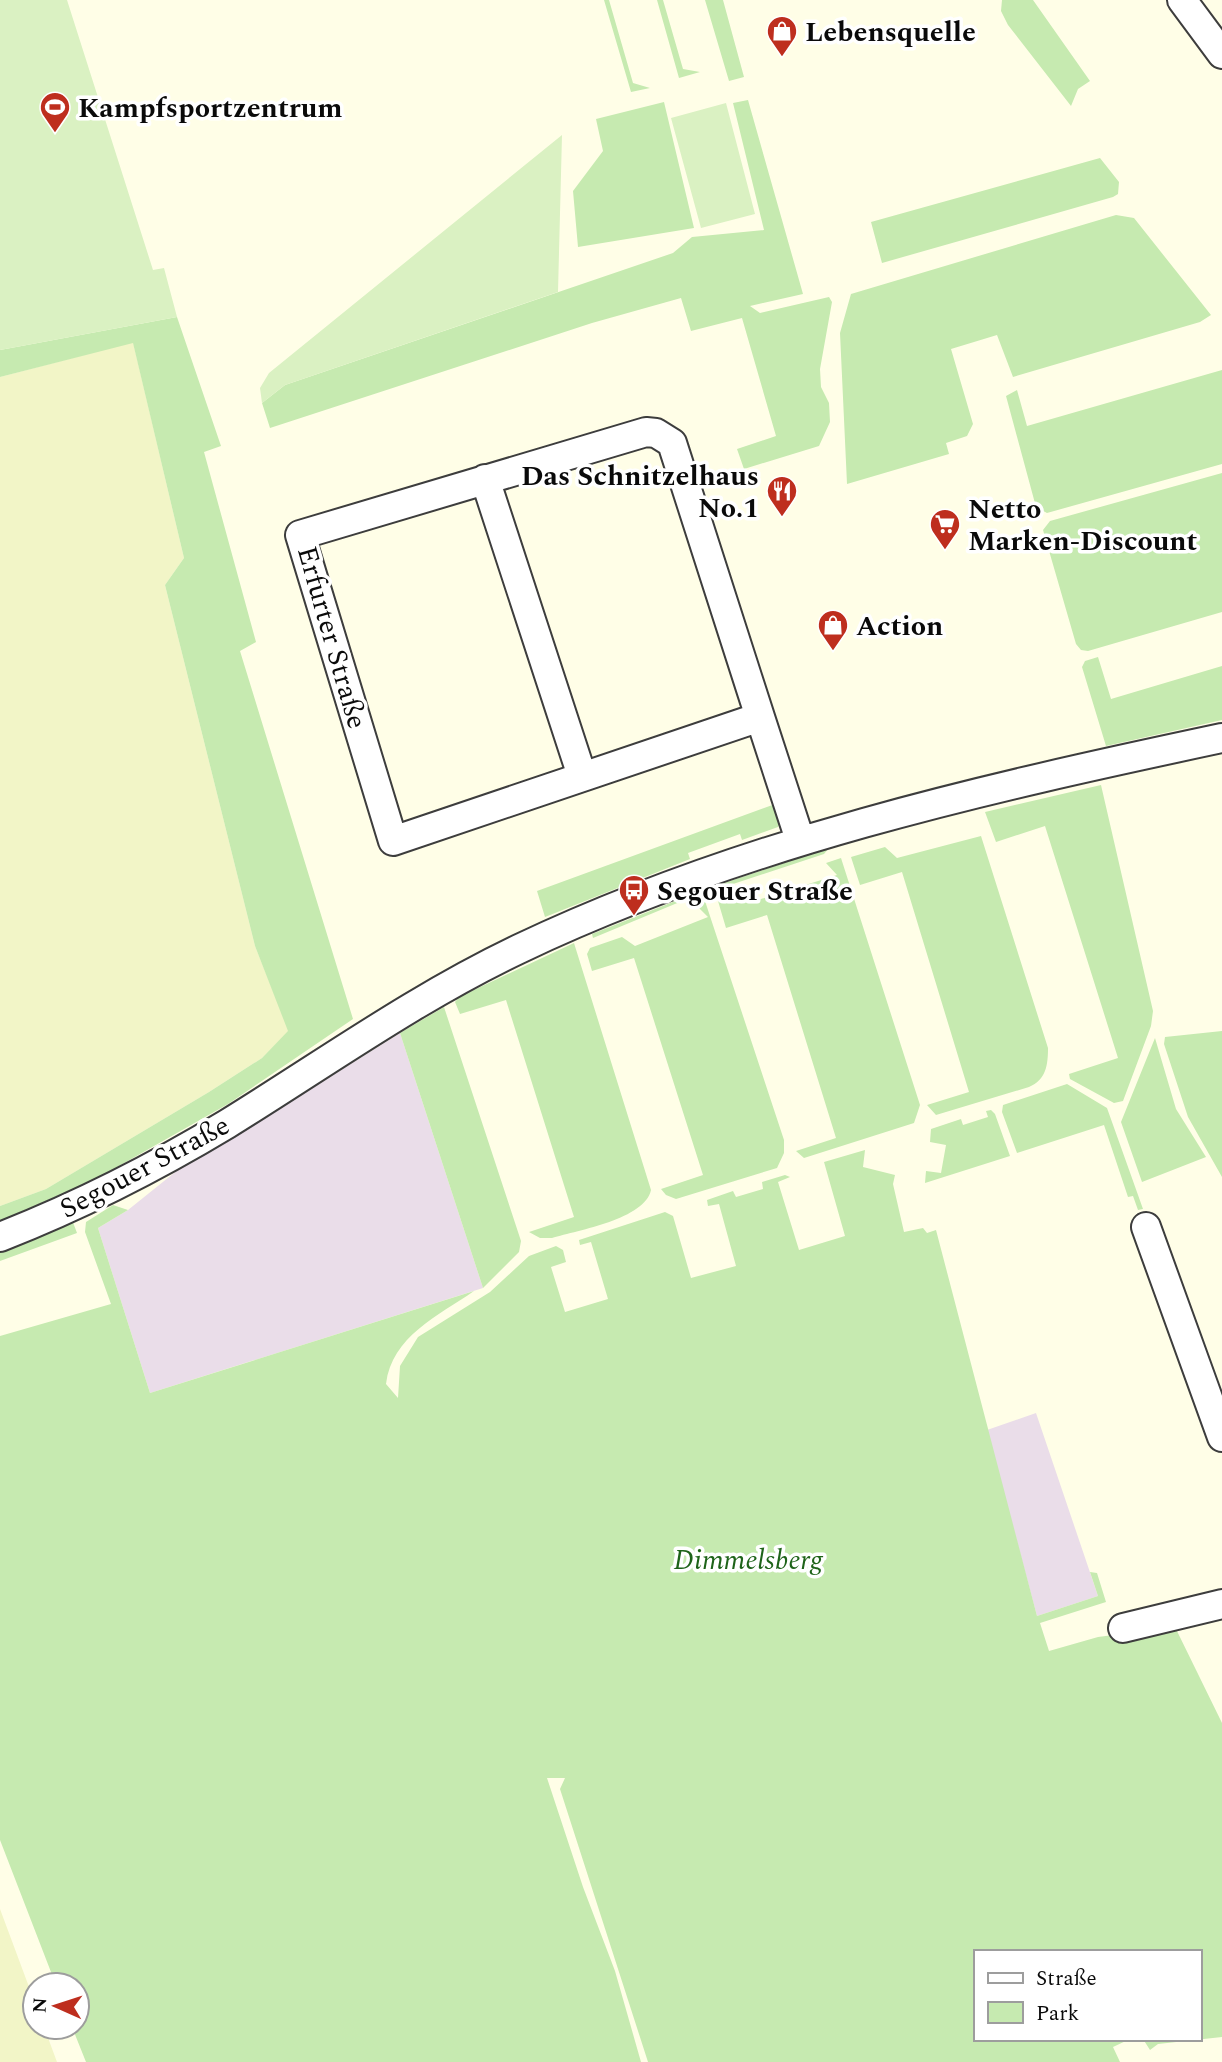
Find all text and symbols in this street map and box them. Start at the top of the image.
place label: Lebensquelle [805,11,976,54]
shop icon: Lebensquelle [765,14,799,58]
place label: Kampfsportzentrum [78,87,343,130]
sports icon: Kampfsportzentrum [38,90,72,134]
place label: Das Schnitzelhaus No.1 [521,455,759,530]
restaurant icon: Das Schnitzelhaus No.1 [765,474,799,518]
place label: Netto Marken-Discount [968,488,1198,563]
supermarket icon: Netto Marken-Discount [928,507,962,551]
street label: Erfurter Straße [285,541,378,734]
place label: Action [856,605,943,648]
shop icon: Action [816,608,850,652]
place label: Segouer Straße [657,870,853,913]
bus stop icon: Segouer Straße [617,873,651,917]
street label: Segouer Straße [52,1104,238,1230]
park label: Dimmelsberg [674,1539,824,1582]
legend [974,1950,1201,2041]
text: Straße [1036,1963,1097,1995]
north arrow [21,1971,91,2041]
text: N [26,1997,55,2014]
text: Park [1036,1998,1080,2030]

